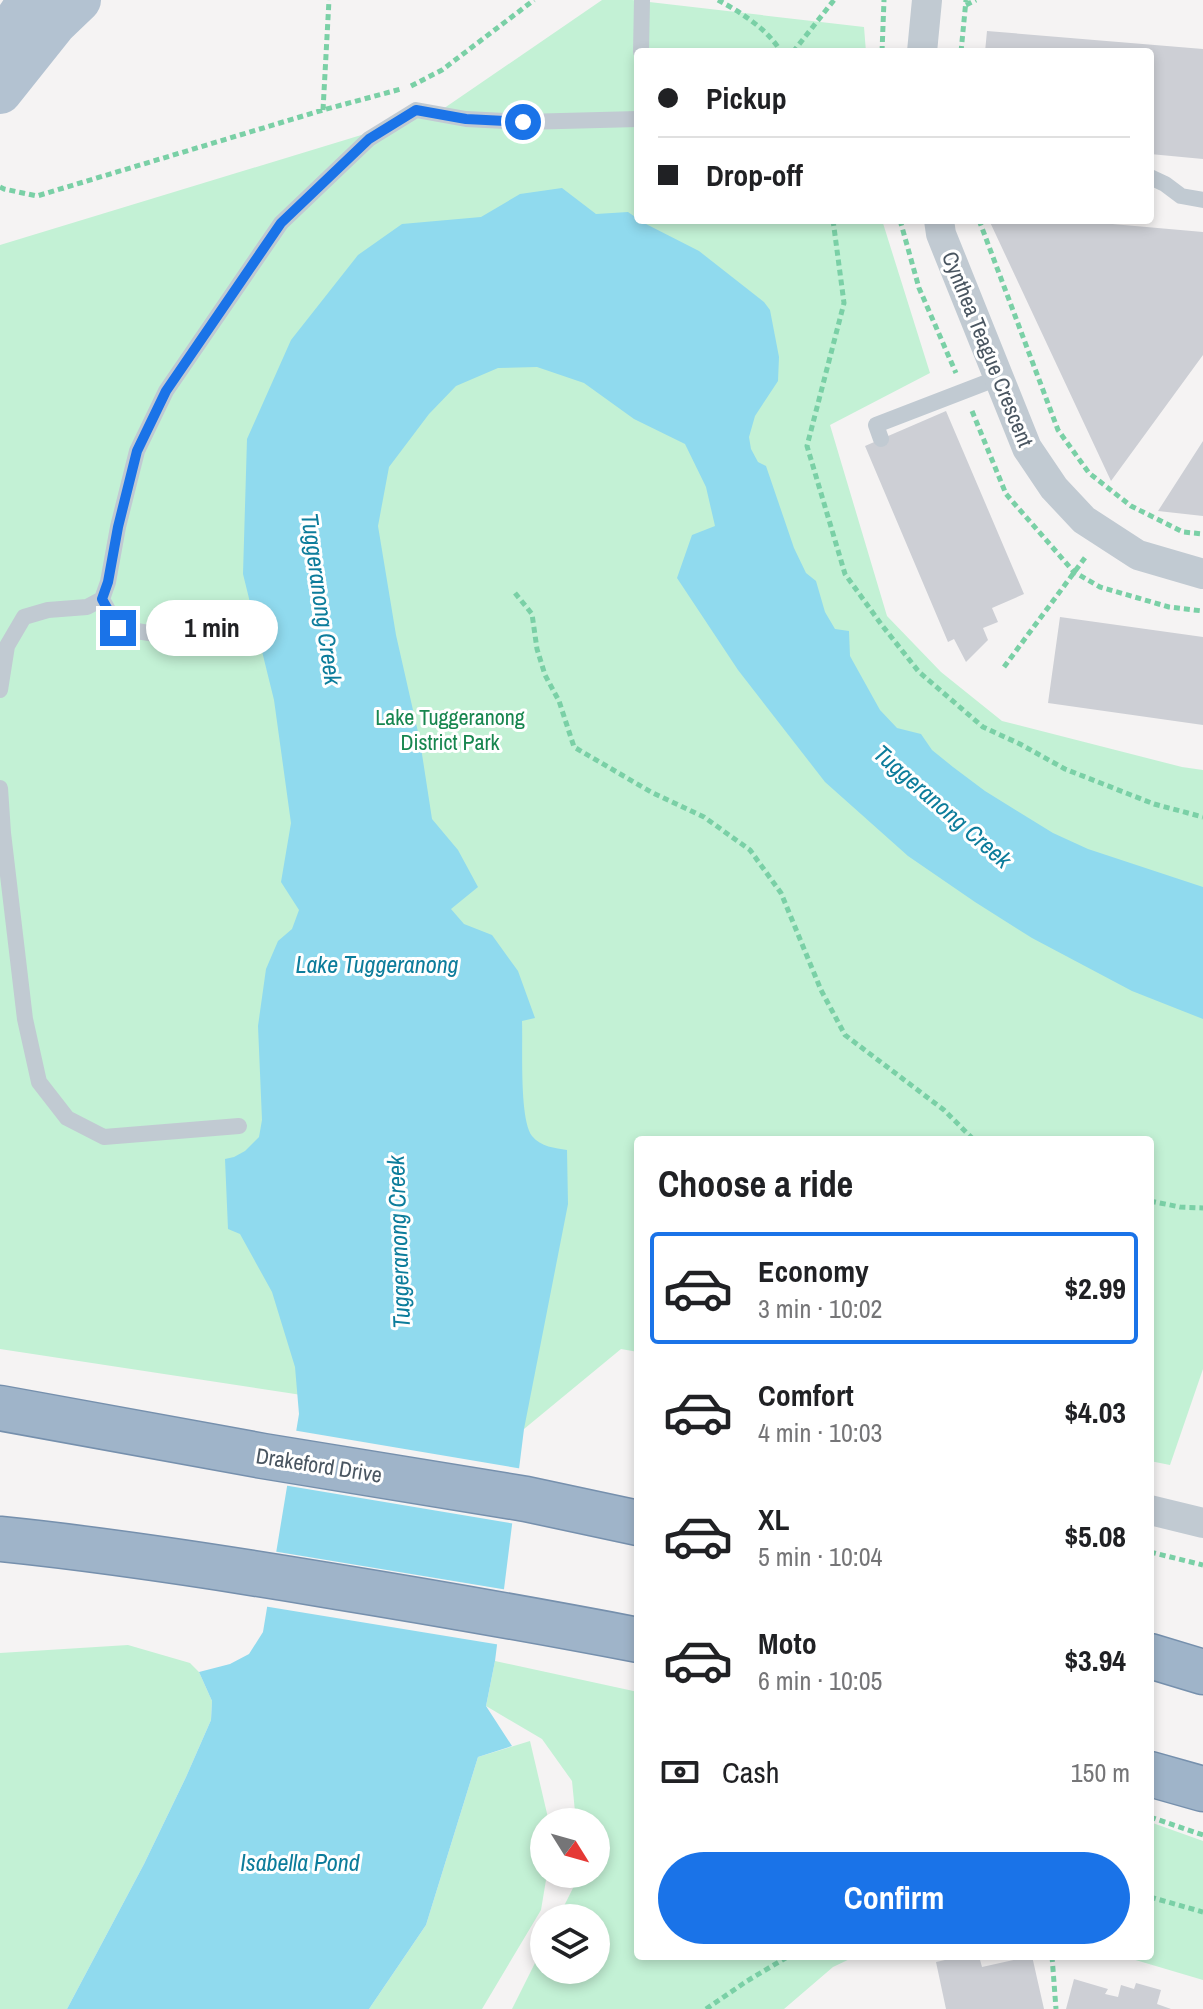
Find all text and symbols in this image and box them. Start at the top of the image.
text: Pickup [706,78,787,118]
route start [505,104,541,140]
text: Drop-off [706,155,803,195]
street label: Cynthea Teague Crescent [935,247,1041,451]
water label: Tuggeranong Creek [294,511,350,688]
callout: 1 min [146,600,278,656]
route end [100,610,136,646]
text: 1 min [184,610,240,645]
park label: Lake Tuggeranong District Park [375,702,525,757]
water label: Tuggeranong Creek [867,737,1020,876]
water label: Lake Tuggeranong [295,948,459,980]
water label: Tuggeranong Creek [379,1154,417,1329]
text: Choose a ride [658,1160,853,1208]
text: Economy [758,1251,869,1291]
icon: car [662,1252,734,1324]
text: $2.99 [1064,1268,1126,1308]
text: 3 min · 10:02 [758,1291,882,1326]
text: Comfort [758,1375,854,1415]
icon: car [662,1376,734,1448]
text: $4.03 [1064,1392,1126,1432]
text: 4 min · 10:03 [758,1415,882,1450]
street label: Drakeford Drive [254,1440,384,1490]
text: XL [758,1499,789,1539]
icon: car [662,1500,734,1572]
text: $5.08 [1064,1516,1126,1556]
text: 5 min · 10:04 [758,1539,882,1574]
text: Moto [758,1623,817,1663]
icon: car [662,1624,734,1696]
text: $3.94 [1064,1640,1126,1680]
text: 6 min · 10:05 [758,1663,882,1698]
icon: cash [658,1750,702,1794]
text: Cash [722,1752,779,1792]
text: 150 m [1071,1755,1130,1790]
north arrow [530,1808,610,1888]
map controls [530,1808,610,1984]
water label: Isabella Pond [240,1846,361,1878]
button: Confirm [658,1852,1130,1944]
button: layers [530,1904,610,1984]

